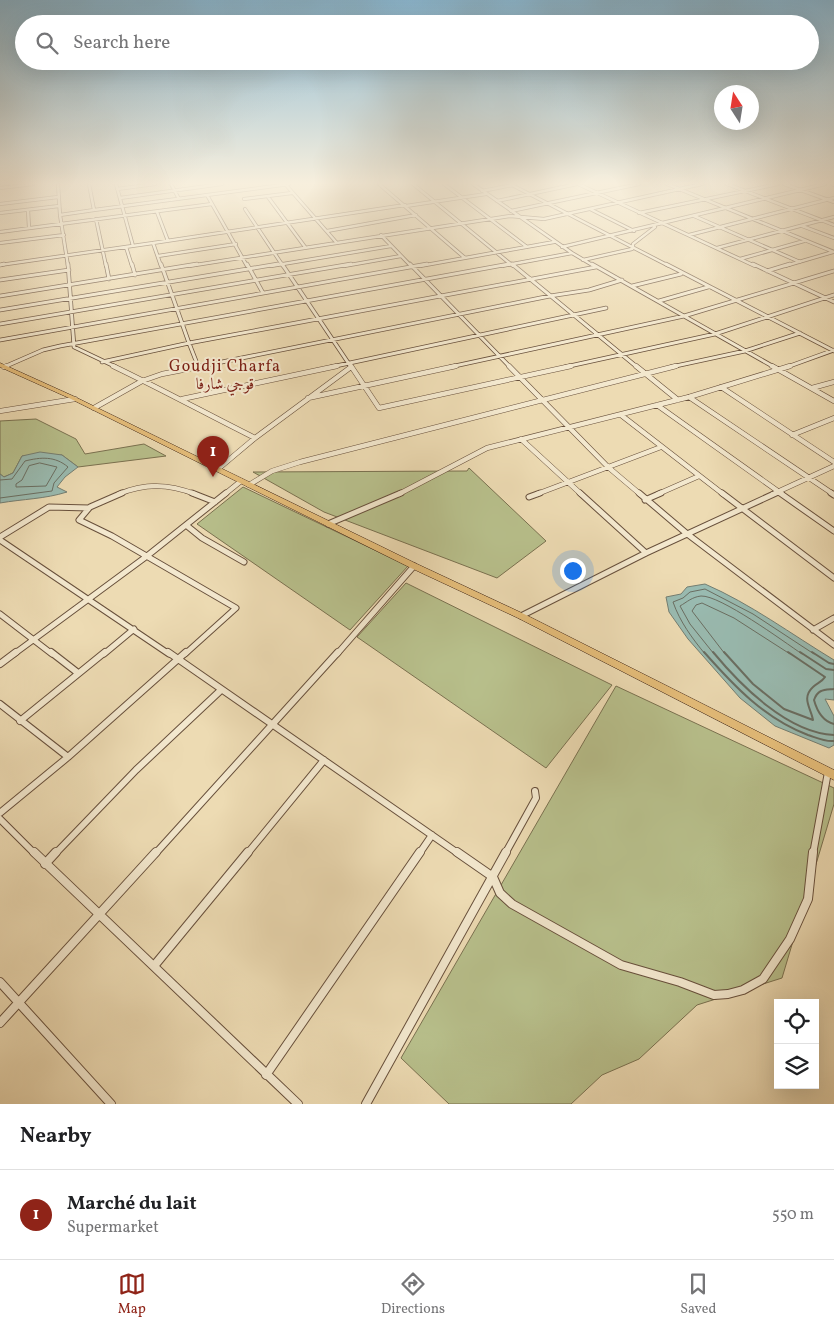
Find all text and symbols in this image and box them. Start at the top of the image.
search box [15,15,819,70]
icon: search [33,29,61,57]
text: Search here [73,30,170,56]
north arrow [714,85,759,130]
district label: Goudji Charfa قوجي شارفا [169,356,281,396]
pin: 1 [197,436,229,477]
your location [560,558,586,584]
map controls [774,999,819,1089]
button: locate [774,999,819,1044]
button: layers [774,1044,819,1089]
text: Nearby [20,1122,91,1151]
text: Marché du lait [67,1191,197,1217]
text: 1 [33,1204,39,1226]
text: 550 m [772,1204,814,1226]
text: Supermarket [67,1217,159,1239]
tab: Map [118,1270,146,1319]
tab: Directions [381,1270,445,1319]
tab: Saved [680,1270,716,1319]

